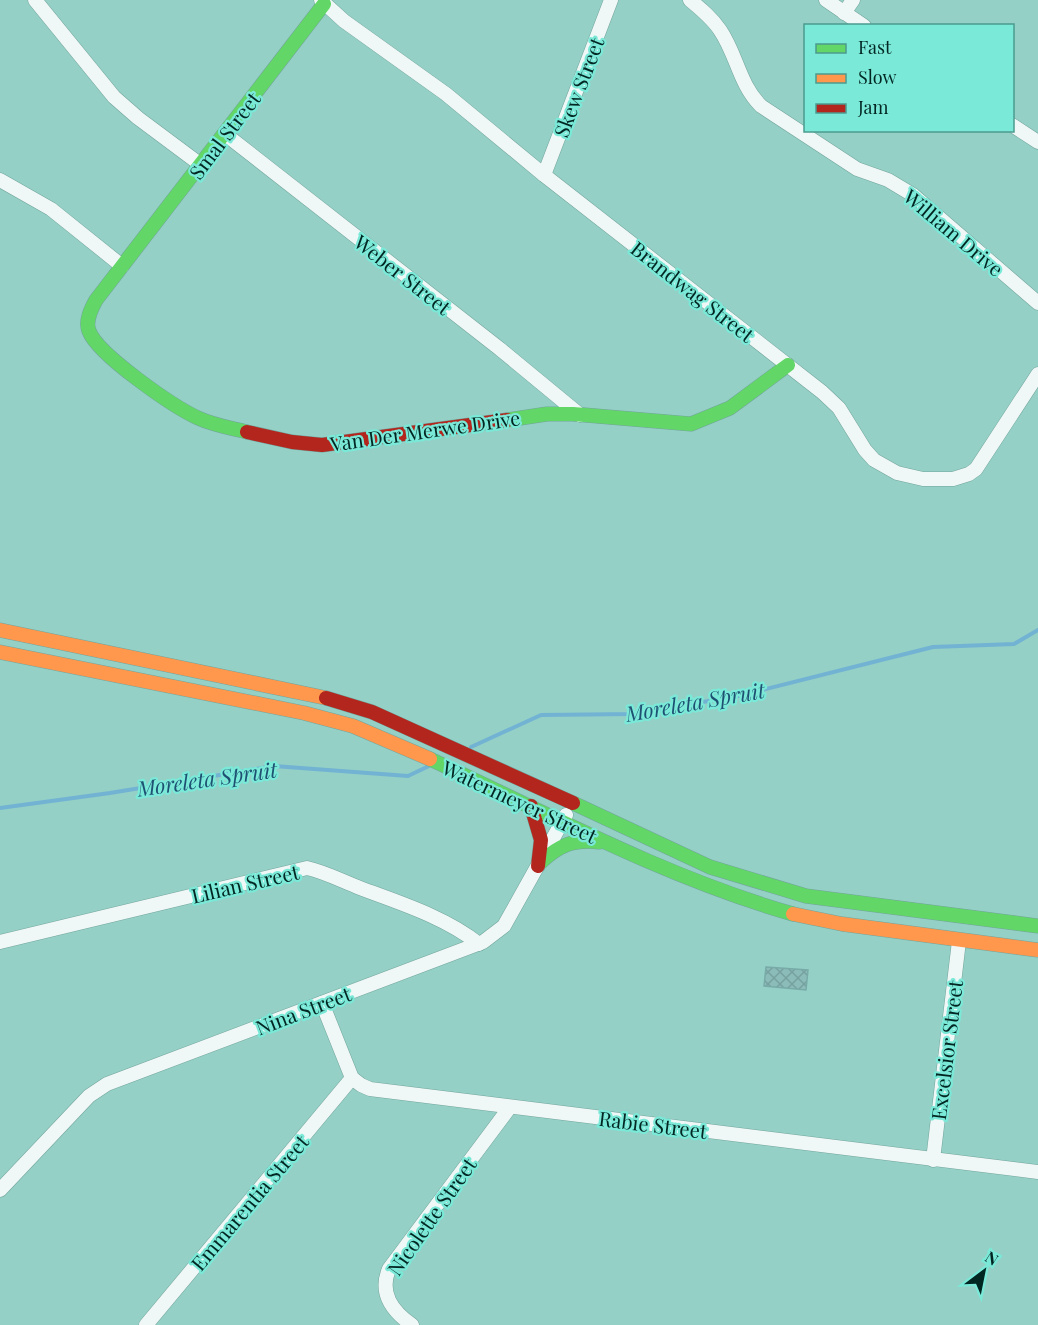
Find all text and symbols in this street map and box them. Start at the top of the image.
legend [804,24,1014,132]
street label: Skew Street [547,32,610,141]
text: Fast [858,35,892,59]
text: Slow [858,65,896,89]
street label: Smal Street [182,85,266,184]
text: Jam [857,95,888,119]
street label: William Drive [898,182,1010,282]
street label: Weber Street [348,227,457,321]
street label: Brandwag Street [626,234,761,348]
street label: Van Der Merwe Drive [327,403,522,457]
water label: Moreleta Spruit [622,675,768,727]
street label: Watermeyer Street [437,753,603,849]
water label: Moreleta Spruit [134,754,280,802]
street label: Lilian Street [188,857,302,909]
street label: Excelsior Street [924,978,968,1121]
street label: Nina Street [251,979,355,1041]
street label: Rabie Street [597,1104,710,1144]
street label: Emmarentia Street [184,1128,314,1276]
street label: Nicolette Street [380,1151,482,1280]
north arrow [954,1241,1014,1301]
text: N [982,1246,1003,1270]

